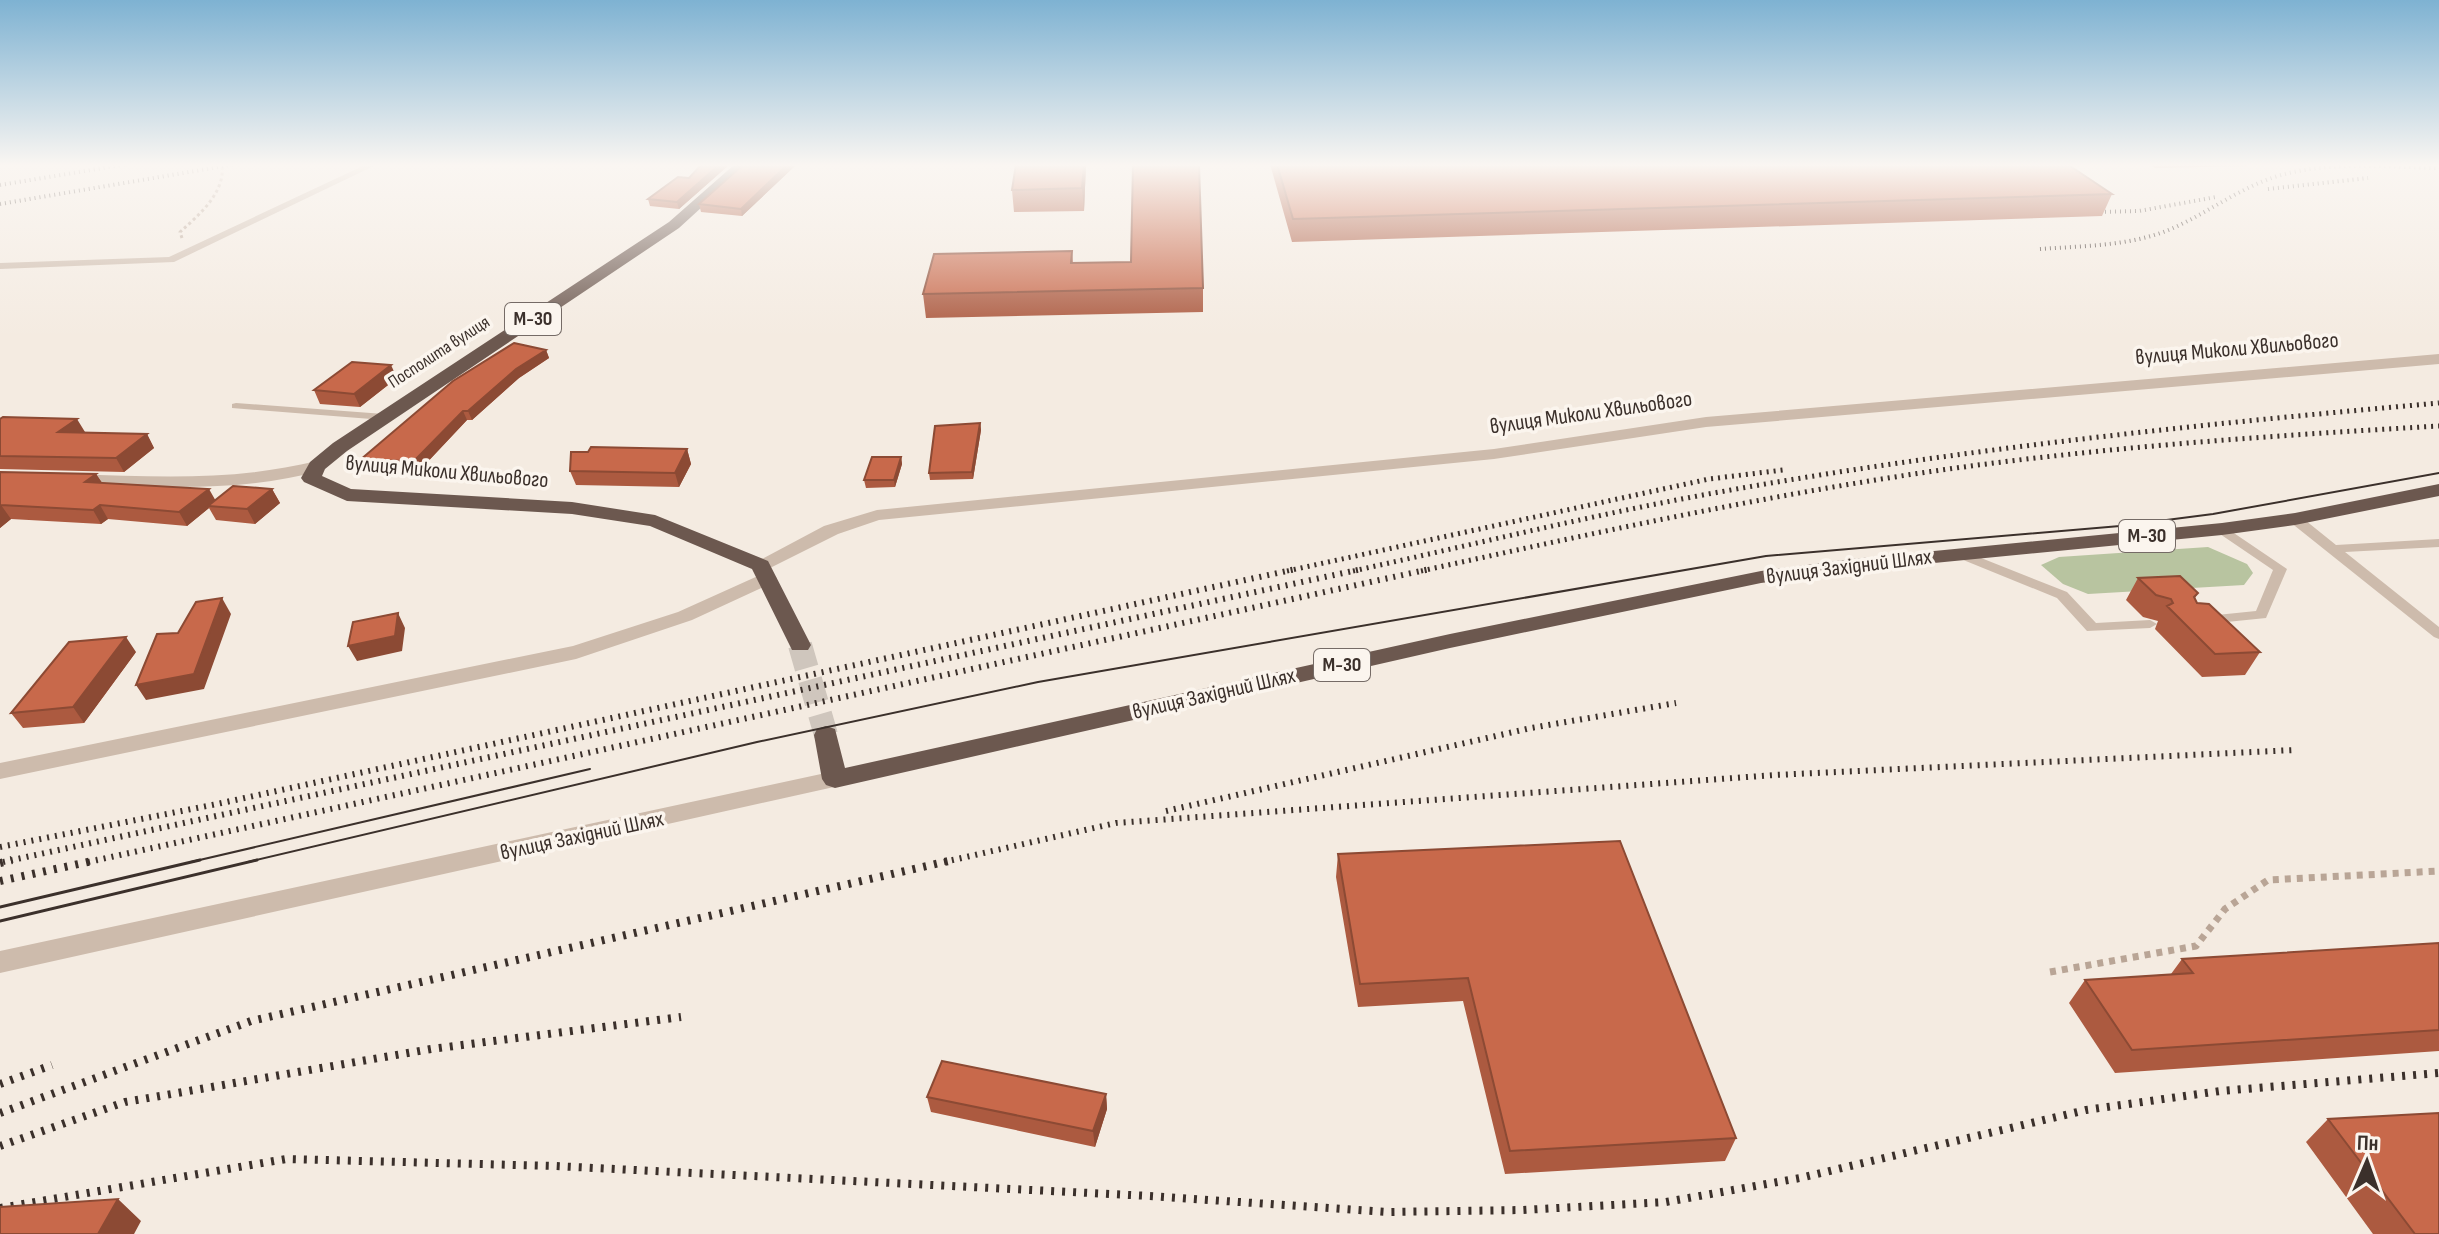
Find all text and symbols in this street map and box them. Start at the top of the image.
road number: М-30 [505,303,561,335]
street label: Посполита вулиця [384,311,494,393]
street label: вулиця Миколи Хвильового [2134,327,2340,371]
street label: вулиця Миколи Хвильового [1488,385,1694,441]
street label: вулиця Миколи Хвильового [344,450,550,494]
road number: М-30 [2119,520,2175,552]
street label: вулиця Західний Шлях [1765,543,1934,591]
road number: М-30 [1314,649,1370,681]
street label: вулиця Західний Шлях [1130,662,1299,726]
street label: вулиця Західний Шлях [498,805,667,866]
north arrow [2327,1122,2407,1202]
text: Пн [2357,1130,2379,1157]

